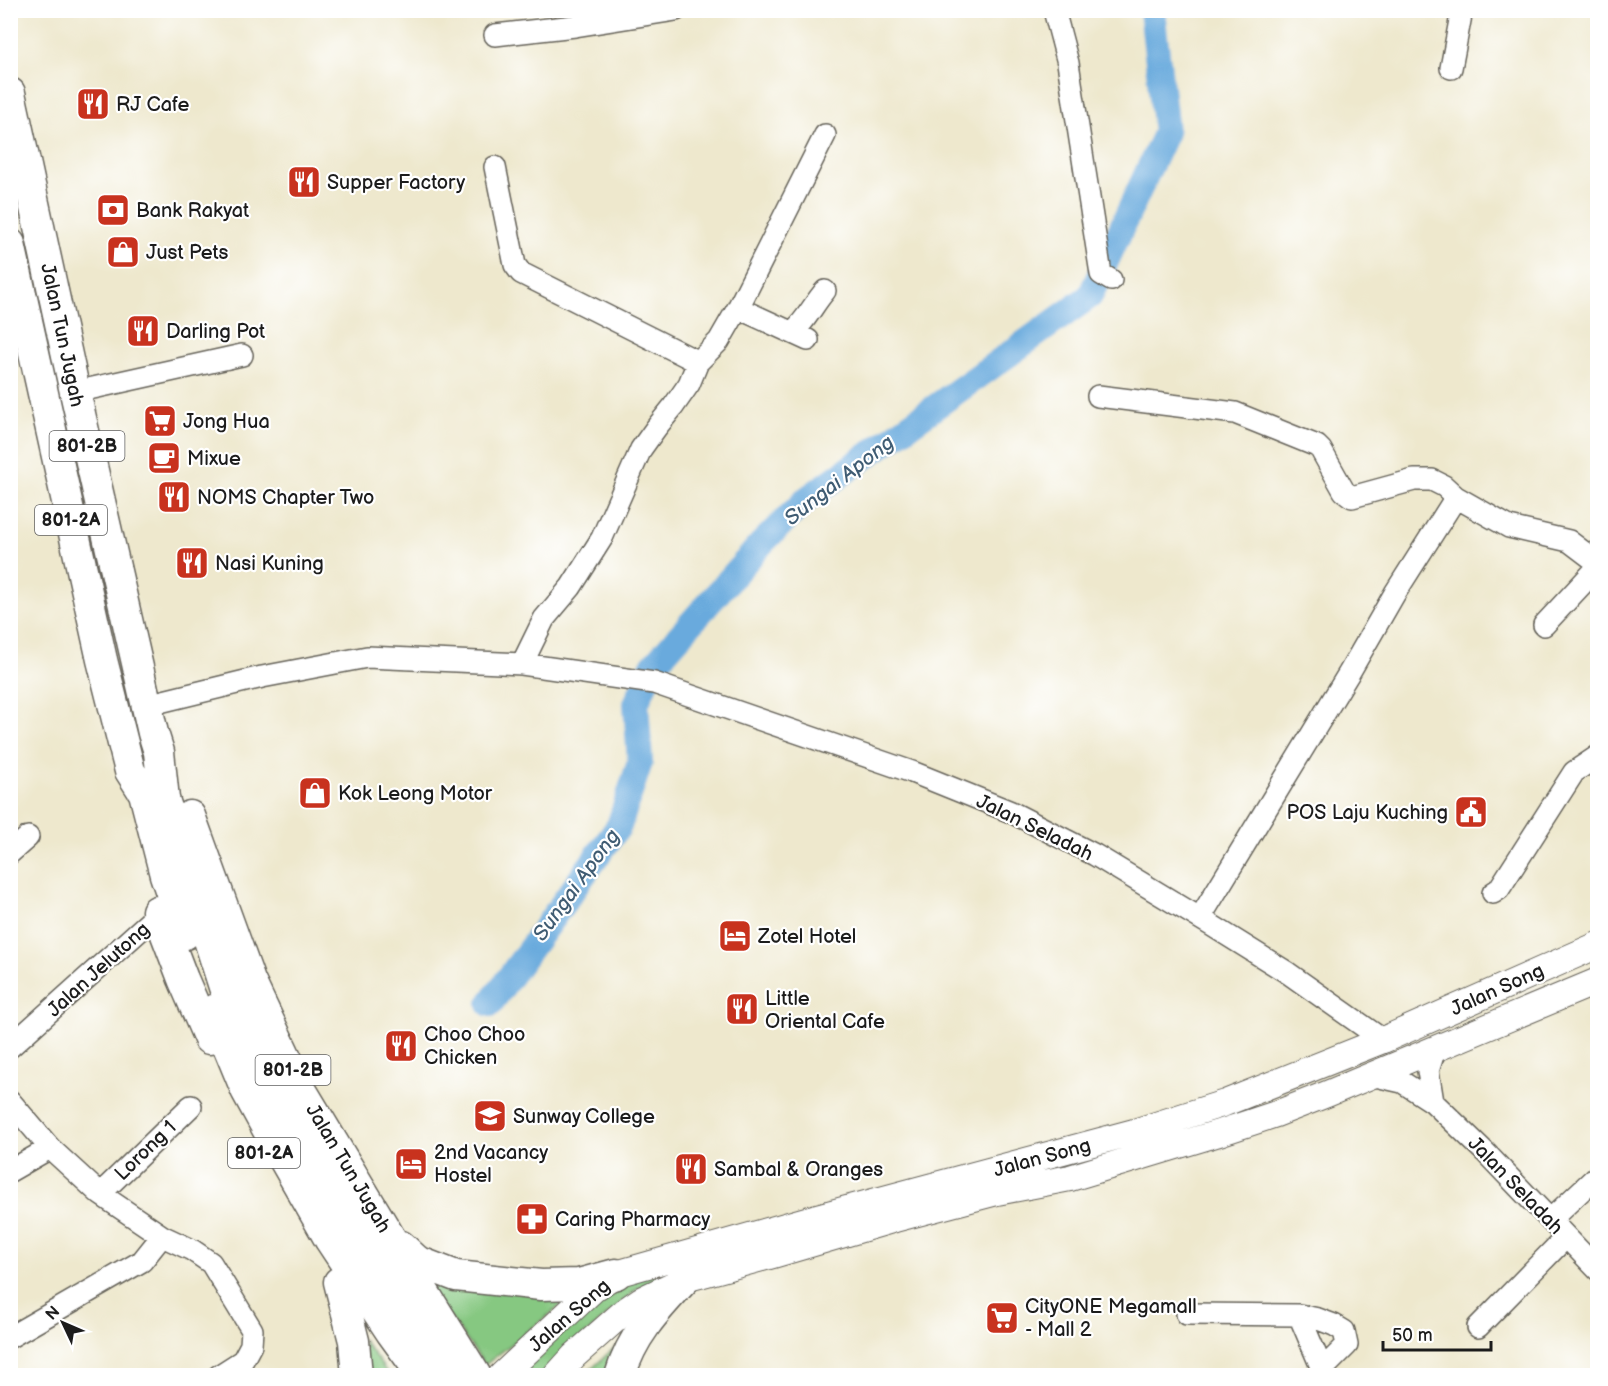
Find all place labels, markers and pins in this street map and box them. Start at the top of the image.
restaurant icon: RJ Cafe [75,86,111,122]
place label: RJ Cafe [116,93,189,117]
restaurant icon: Supper Factory [286,164,322,200]
place label: Supper Factory [327,171,465,195]
bank icon: Bank Rakyat [95,192,131,228]
place label: Bank Rakyat [136,199,249,223]
shop icon: Just Pets [105,234,141,270]
place label: Just Pets [146,241,229,265]
restaurant icon: Darling Pot [125,313,161,349]
place label: Darling Pot [166,320,265,344]
supermarket icon: Jong Hua [142,403,178,439]
place label: Jong Hua [183,410,270,434]
cafe icon: Mixue [146,440,182,476]
place label: Mixue [187,447,241,471]
restaurant icon: NOMS Chapter Two [156,479,192,515]
place label: NOMS Chapter Two [197,486,374,510]
restaurant icon: Nasi Kuning [174,545,210,581]
place label: Nasi Kuning [215,552,324,576]
shop icon: Kok Leong Motor [297,775,333,811]
place label: Kok Leong Motor [338,782,493,806]
public building icon: POS Laju Kuching [1453,794,1489,830]
place label: POS Laju Kuching [1286,801,1448,825]
hotel icon: Zotel Hotel [717,918,753,954]
place label: Zotel Hotel [757,925,856,949]
place label: Little Oriental Cafe [765,987,885,1034]
restaurant icon: Little Oriental Cafe [724,991,760,1027]
place label: Choo Choo Chicken [424,1023,525,1070]
restaurant icon: Choo Choo Chicken [383,1028,419,1064]
school or university icon: Sunway College [472,1098,508,1134]
place label: Sunway College [513,1105,655,1129]
place label: 2nd Vacancy Hostel [434,1141,548,1188]
hotel icon: 2nd Vacancy Hostel [393,1146,429,1182]
restaurant icon: Sambal & Oranges [673,1151,709,1187]
place label: Sambal & Oranges [714,1158,883,1182]
pharmacy icon: Caring Pharmacy [514,1201,550,1237]
place label: Caring Pharmacy [555,1208,710,1232]
place label: CityONE Megamall - Mall 2 [1025,1295,1197,1342]
supermarket icon: CityONE Megamall - Mall 2 [984,1300,1020,1336]

